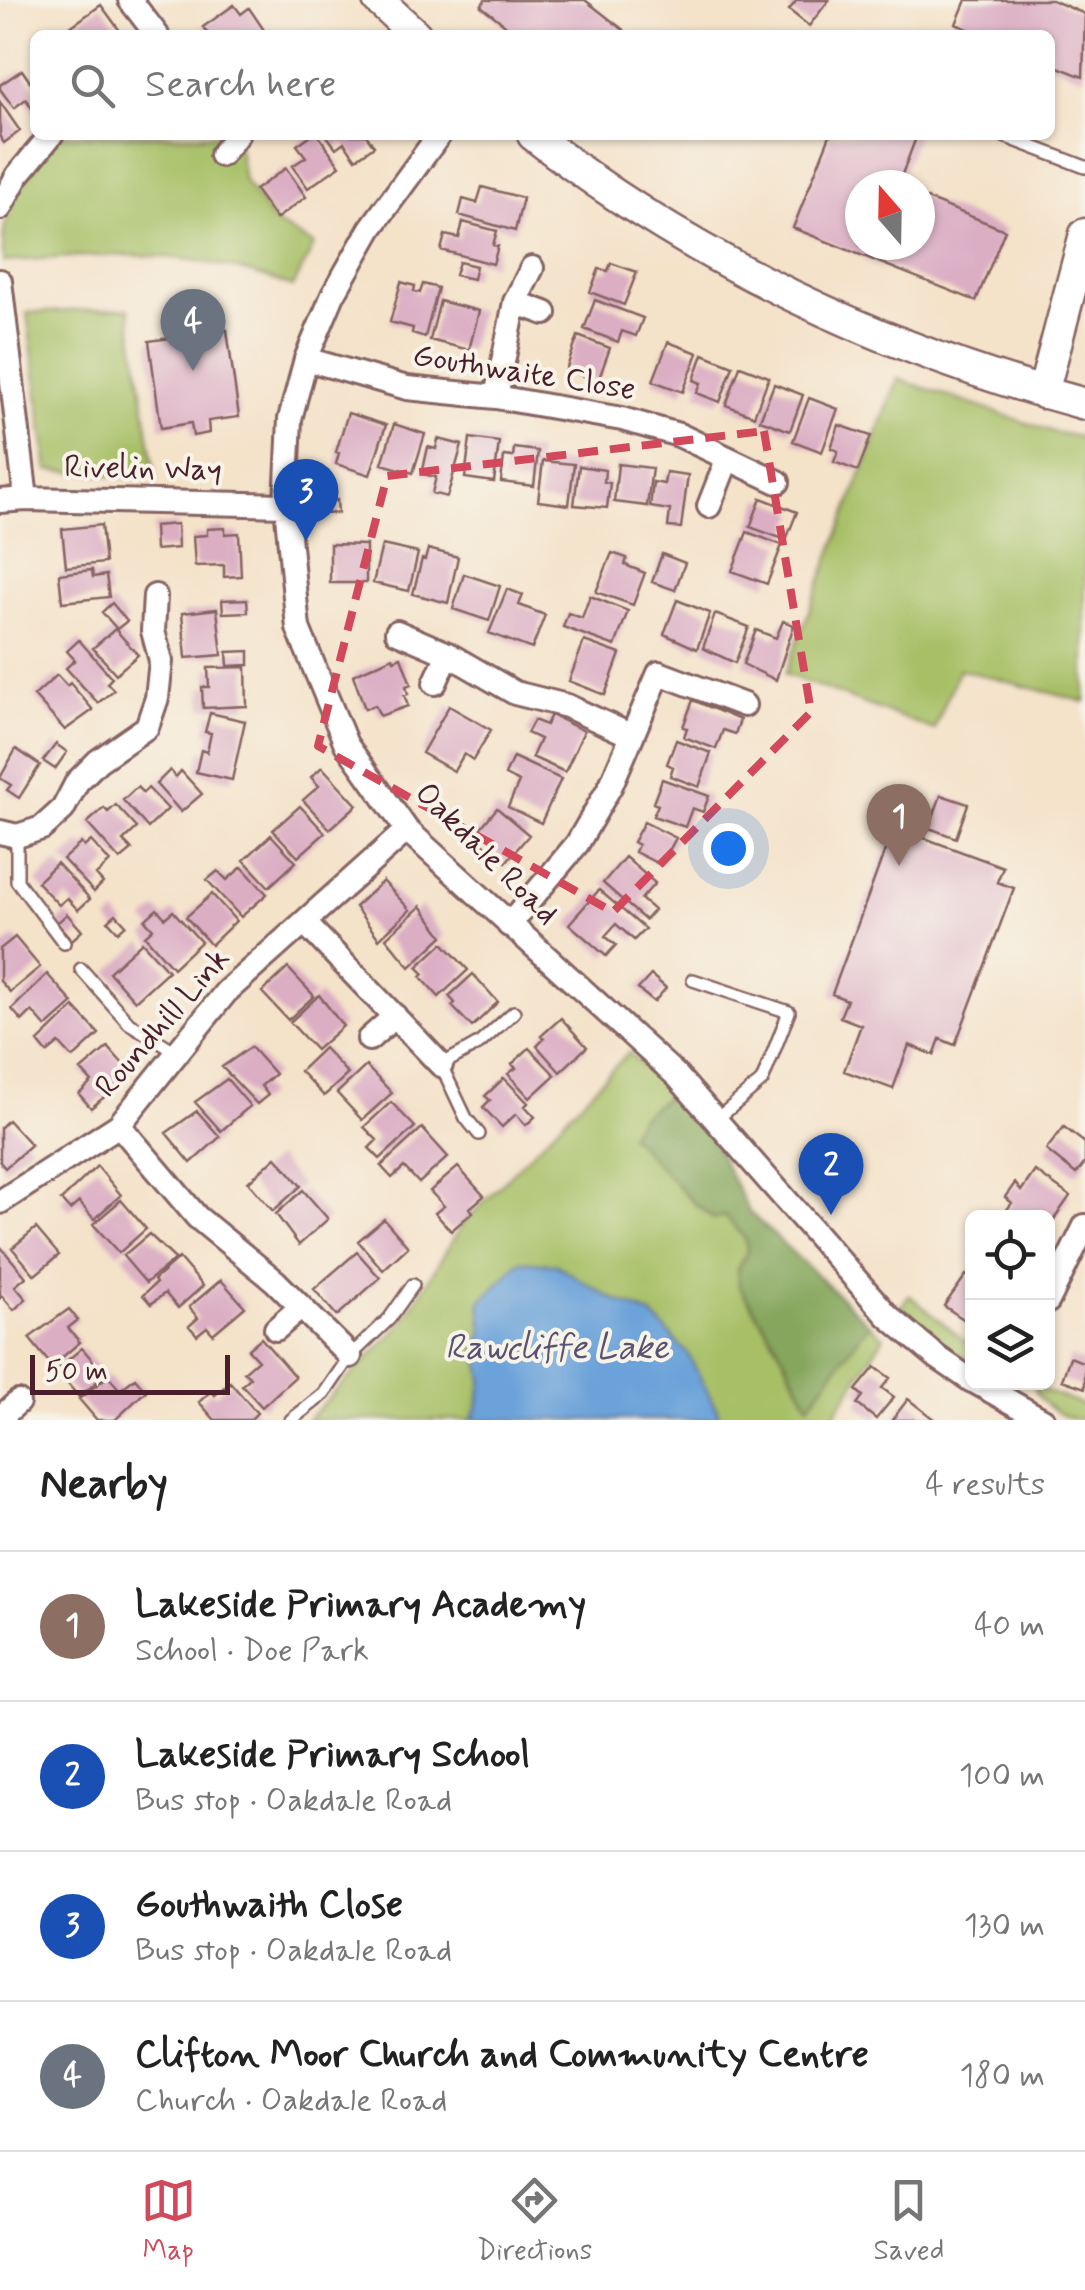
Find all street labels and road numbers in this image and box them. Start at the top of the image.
street label: Gouthwaite Close [410,335,638,411]
street label: Rivelin Way [64,447,222,491]
street label: Oakdale Road [405,773,567,935]
street label: Roundhill Link [86,939,240,1107]

